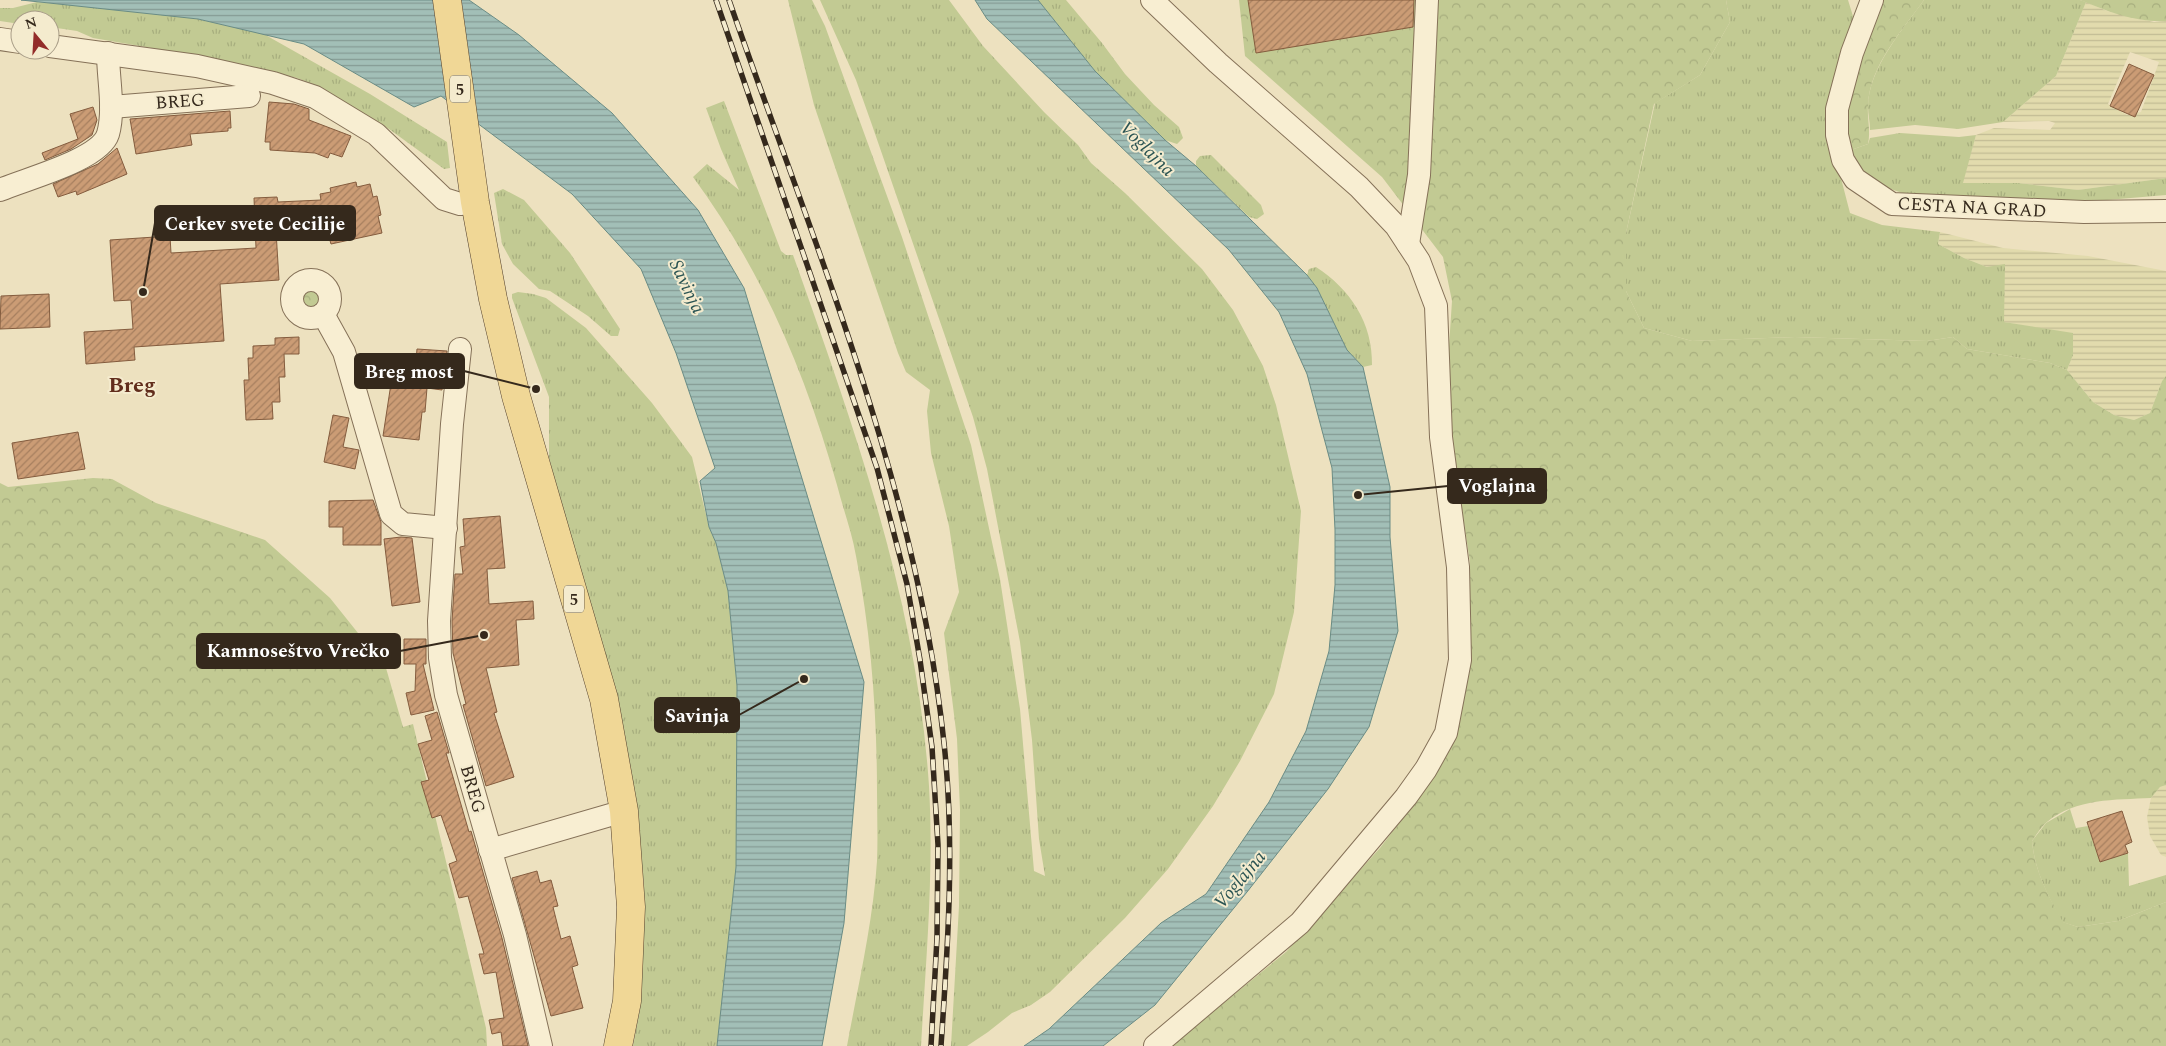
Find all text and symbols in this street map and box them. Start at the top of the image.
north arrow [10,10,60,60]
text: N [22,11,40,35]
road number: 5 [450,76,470,102]
street label: BREG [154,86,206,117]
water label: Voglajna [1112,114,1182,184]
street label: CESTA NA GRAD [1897,190,2047,225]
callout: Cerkev svete Cecilije [155,206,355,240]
text: Cerkev svete Cecilije [165,210,345,239]
water label: Savinja [661,255,712,319]
callout: Breg most [355,354,464,388]
text: Breg most [364,358,454,387]
district label: Breg [108,369,156,402]
callout: Voglajna [1448,469,1546,503]
text: Voglajna [1458,472,1536,501]
road number: 5 [564,586,584,612]
callout: Kamnoseštvo Vrečko [197,634,400,668]
text: Kamnoseštvo Vrečko [206,637,390,666]
callout: Savinja [655,698,739,732]
text: Savinja [665,702,729,731]
street label: BREG [453,762,492,817]
water label: Voglajna [1207,844,1274,916]

